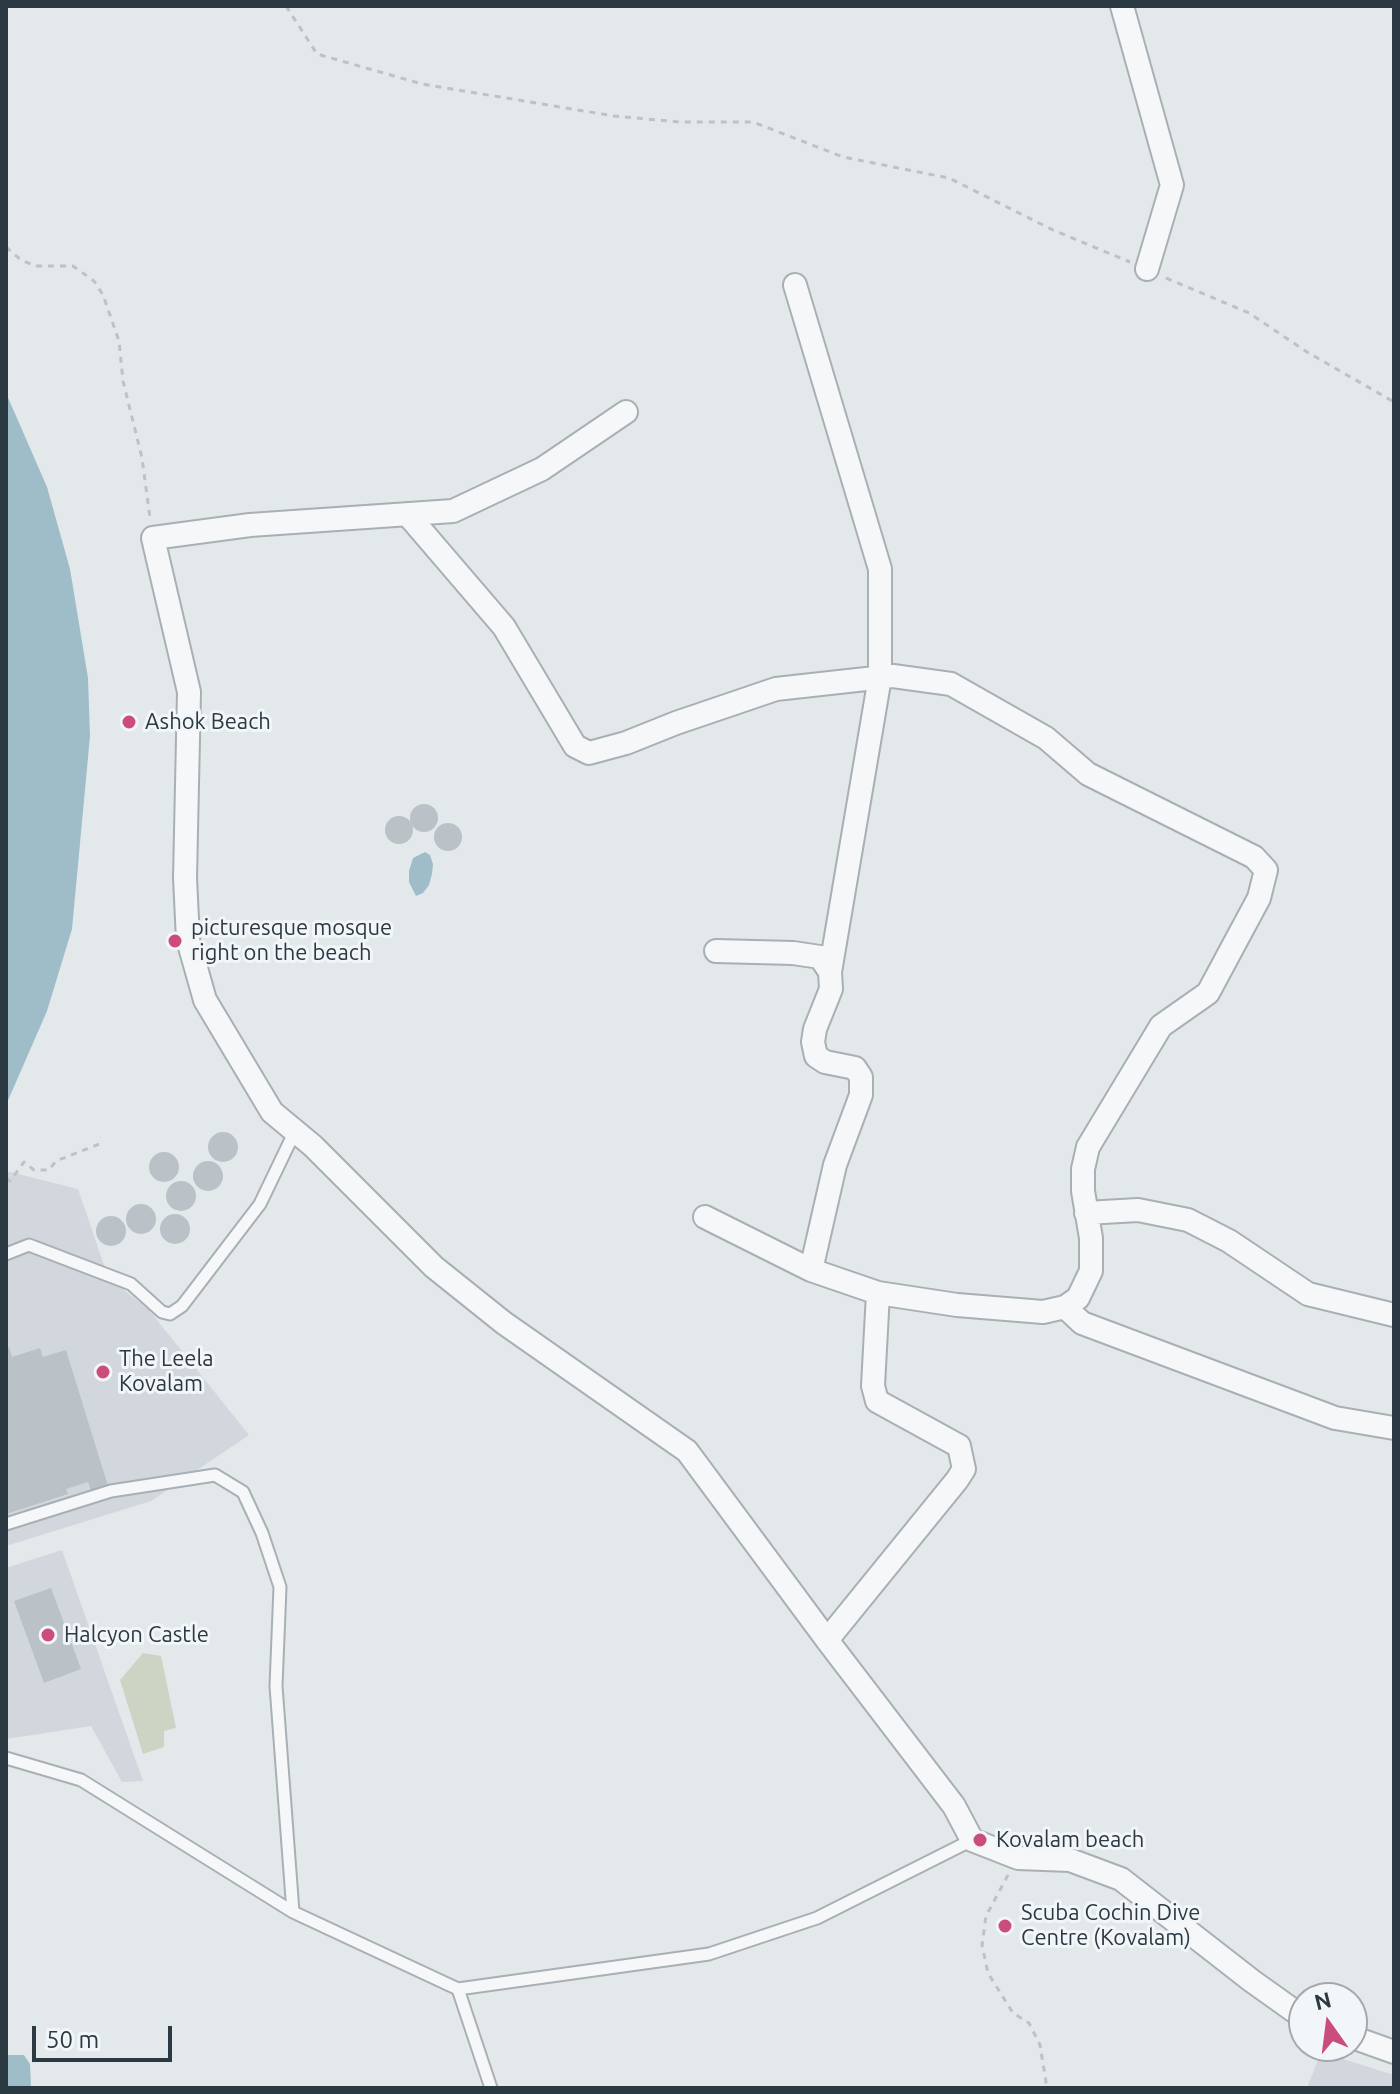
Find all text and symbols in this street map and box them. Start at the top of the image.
place label: Ashok Beach [145,709,271,735]
marker: Ashok Beach [120,713,138,731]
place label: picturesque mosque right on the beach [191,915,392,966]
marker: picturesque mosque right on the beach [166,932,184,950]
place label: The Leela Kovalam [119,1346,214,1398]
marker: The Leela Kovalam [94,1363,112,1381]
place label: Halcyon Castle [64,1622,209,1648]
marker: Halcyon Castle [39,1626,57,1644]
place label: Kovalam beach [996,1827,1144,1853]
marker: Kovalam beach [971,1831,989,1849]
place label: Scuba Cochin Dive Centre (Kovalam) [1021,1900,1200,1952]
marker: Scuba Cochin Dive Centre (Kovalam) [996,1917,1014,1935]
north arrow [1288,1982,1368,2062]
text: N [1312,1986,1334,2014]
scale bar [36,2010,176,2060]
text: 50 m [46,2026,99,2053]

